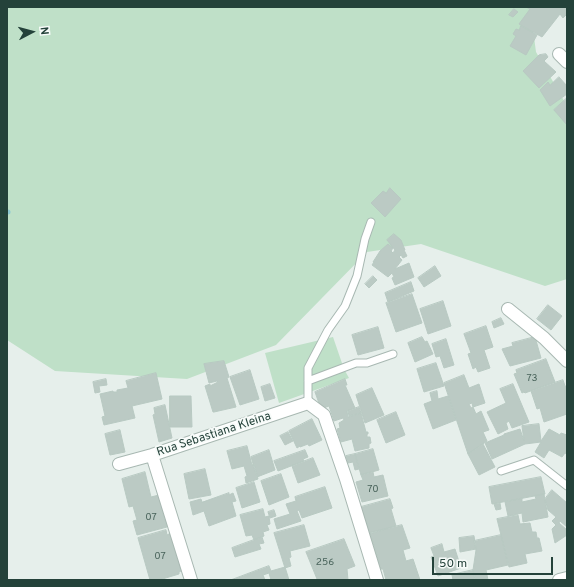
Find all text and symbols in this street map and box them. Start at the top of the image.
north arrow [12,12,52,52]
text: N [37,26,51,35]
house number: 73 [526,373,538,385]
street label: Rua Sebastiana Kleina [155,410,273,460]
house number: 70 [367,484,379,496]
house number: 07 [145,512,157,524]
scale bar [434,549,555,575]
house number: 07 [154,551,166,563]
text: 50 m [439,556,467,572]
house number: 256 [316,557,334,569]

